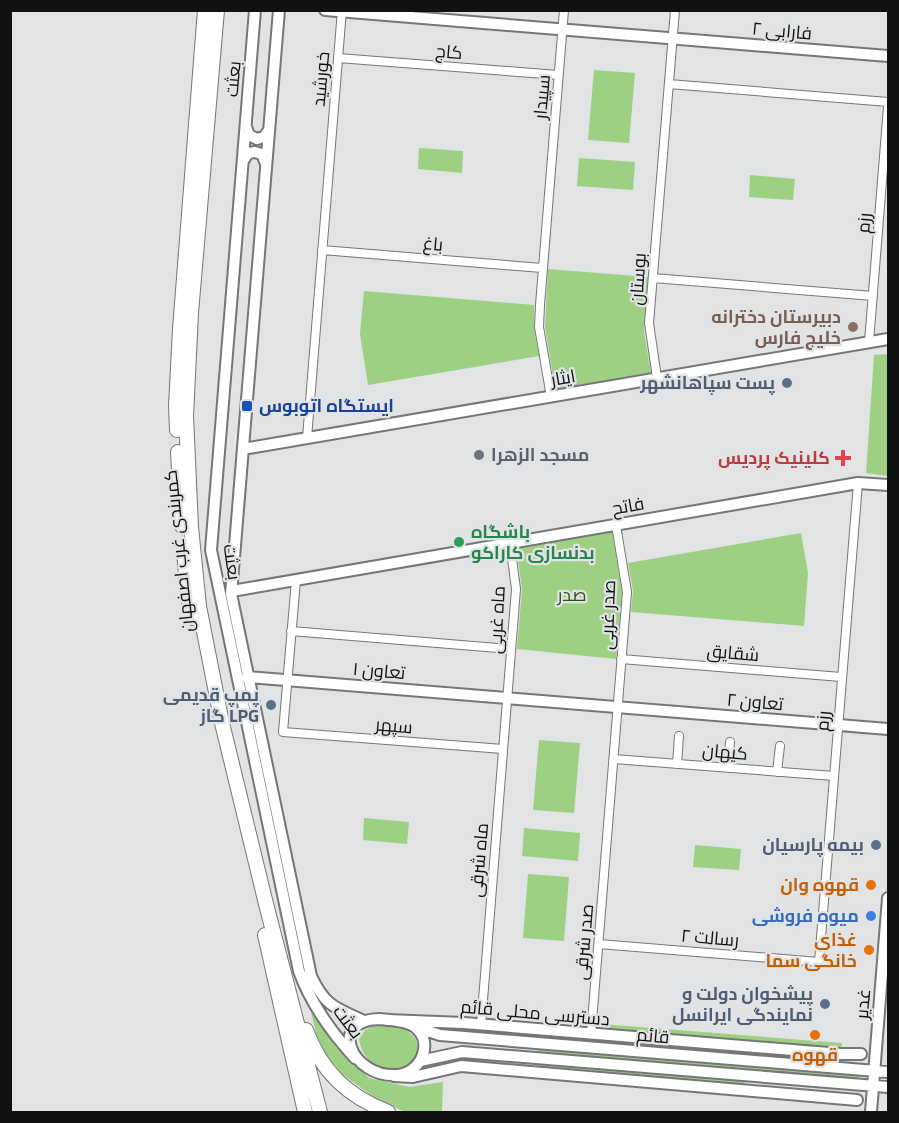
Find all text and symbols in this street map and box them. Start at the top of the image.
street label: فارابی ۲ [751,14,813,47]
street label: کاج [434,37,464,66]
street label: خورشید [305,50,336,107]
street label: بعثت [217,60,248,98]
street label: سپیدار [526,74,557,121]
street label: رزم [849,211,878,234]
street label: باغ [422,229,444,258]
street label: بوستان [622,252,653,306]
place label: دبیرستان دخترانه خلیج فارس [711,303,841,351]
marker: دبیرستان دخترانه خلیج فارس [846,320,860,334]
street label: ایثار [547,362,578,393]
place label: پست سپاهانشهر [639,369,775,396]
marker: پست سپاهانشهر [780,376,794,390]
place label: ایستگاه اتوبوس [259,392,394,419]
marker: ایستگاه اتوبوس [240,399,254,413]
place label: مسجد الزهرا [491,441,589,468]
place label: کلینیک پردیس [718,444,830,471]
marker: مسجد الزهرا [472,448,486,462]
marker: کلینیک پردیس [834,449,852,467]
street label: کمربندی غرب اصفهان [157,469,200,634]
street label: فاتح [610,489,646,522]
place label: باشگاه بدنسازی کاراکو [471,518,595,566]
marker: باشگاه بدنسازی کاراکو [452,535,466,549]
street label: بعثت [217,542,248,582]
street label: صدر غربی [593,580,622,650]
park label: صدر [556,581,587,608]
street label: ماه غربی [481,585,512,655]
street label: شقایق [706,637,760,668]
street label: تعاون ۱ [352,655,407,686]
place label: پمپ قدیمی گاز LPG [163,681,259,729]
street label: تعاون ۲ [726,686,785,717]
marker: پمپ قدیمی گاز LPG [264,698,278,712]
street label: رزم [808,709,837,732]
street label: سپهر [373,710,414,741]
street label: کیهان [701,736,749,767]
street label: ماه شرقی [462,822,495,898]
place label: بیمه پارسیان [762,831,864,858]
marker: بیمه پارسیان [869,838,883,852]
place label: قهوه وان [780,871,859,898]
marker: قهوه وان [864,878,878,892]
place label: میوه فروشی [752,902,859,929]
street label: صدر شرقی [567,903,600,981]
marker: میوه فروشی [864,909,878,923]
street label: رسالت ۲ [680,922,740,953]
place label: غذای خانگی سما [765,926,857,974]
marker: غذای خانگی سما [862,943,876,957]
place label: پیشخوان دولت و نمایندگی ایرانسل [672,980,813,1028]
street label: غدیر [848,988,877,1021]
street label: دسترسی محلی قائم [459,993,611,1032]
marker: پیشخوان دولت و نمایندگی ایرانسل [818,997,832,1011]
street label: بعثت [327,999,370,1044]
street label: قائم [635,1021,671,1050]
marker: قهوه [808,1028,822,1042]
place label: قهوه [792,1041,838,1068]

